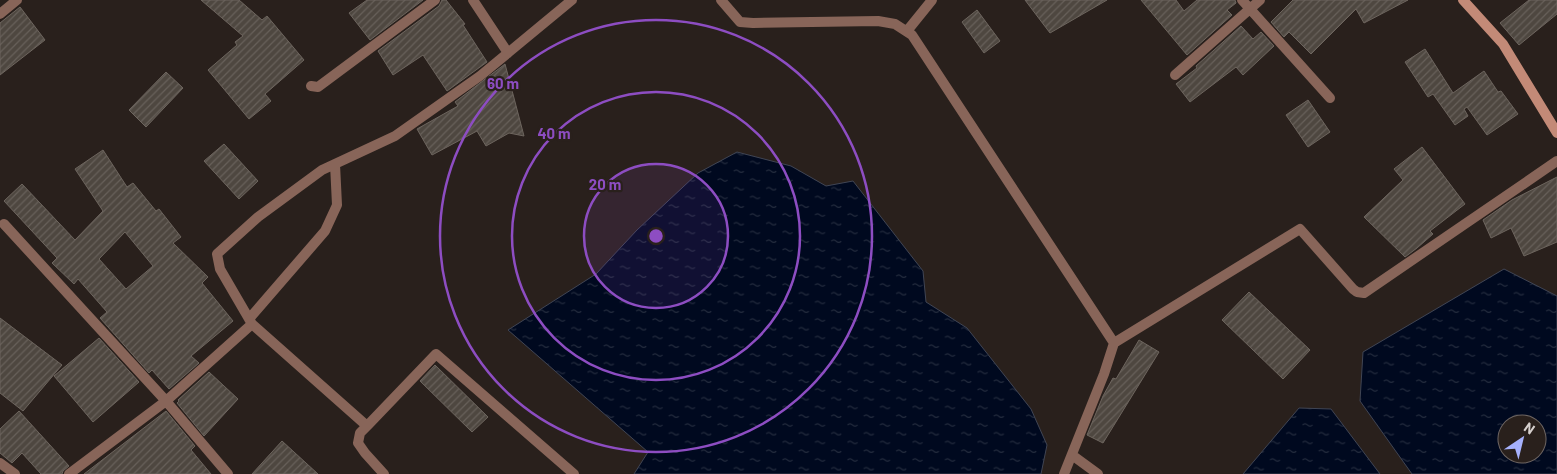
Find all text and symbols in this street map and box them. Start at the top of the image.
text: 60 m [487,74,519,92]
text: 40 m [537,124,571,142]
text: 20 m [589,175,621,193]
centre of rings [647,227,665,245]
north arrow [1497,414,1547,464]
text: N [1521,418,1538,438]

